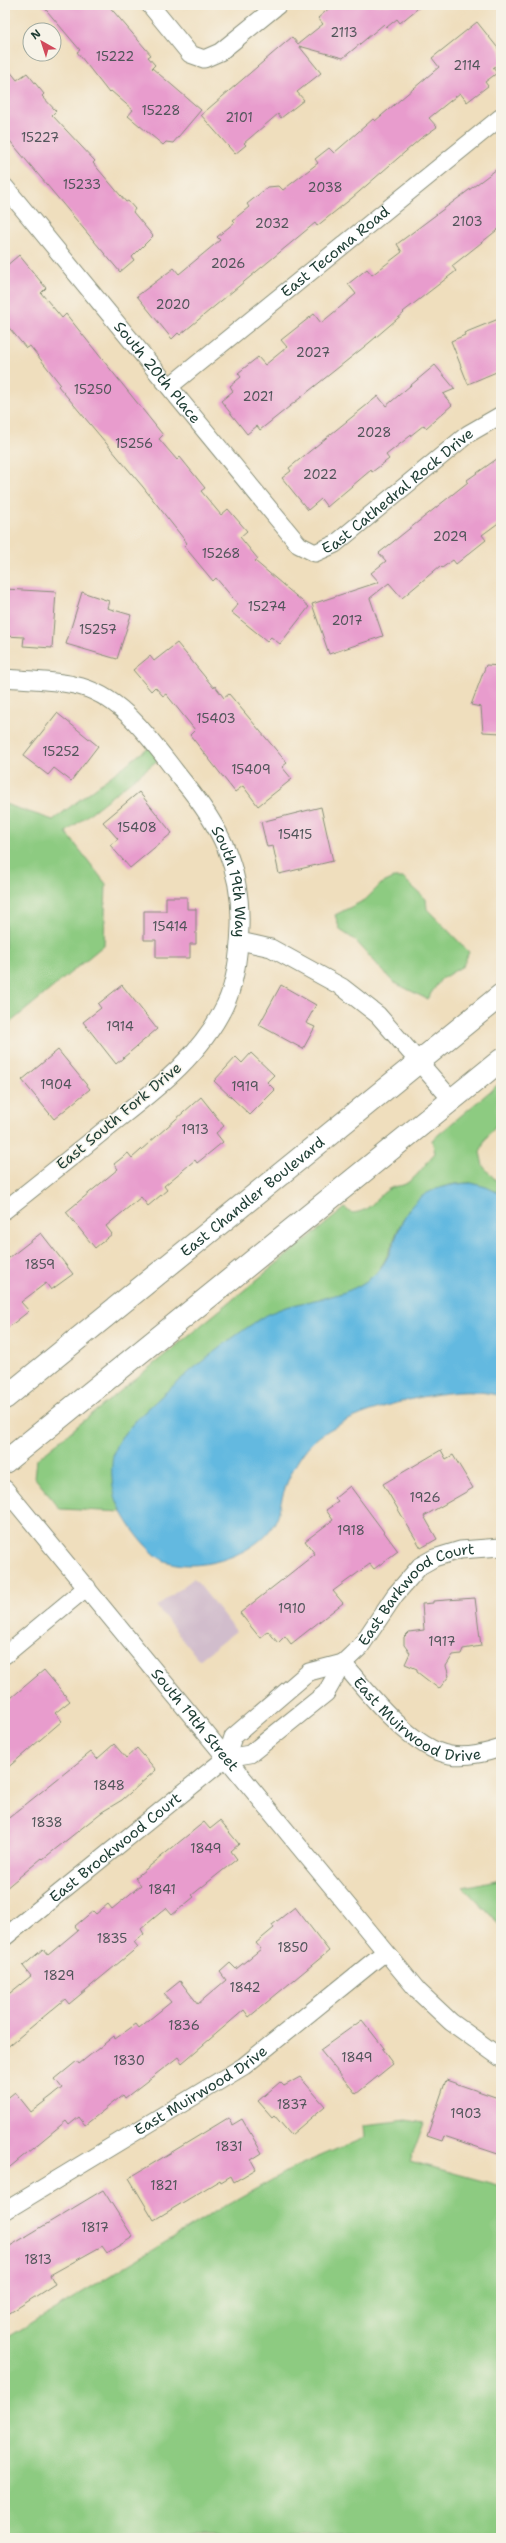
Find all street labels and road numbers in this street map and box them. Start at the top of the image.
street label: East Tecoma Road [277,201,394,302]
street label: South 20th Place [110,317,205,428]
street label: East Cathedral Rock Drive [319,423,477,559]
street label: South 19th Way [207,822,250,938]
street label: East South Fork Drive [52,1058,186,1174]
street label: East Chandler Boulevard [176,1132,329,1261]
street label: East Barkwood Court [354,1539,475,1650]
street label: South 19th Street [147,1664,243,1776]
street label: East Muirwood Drive [349,1673,483,1766]
street label: East Brookwood Court [45,1788,185,1907]
street label: East Muirwood Drive [131,2041,271,2140]

